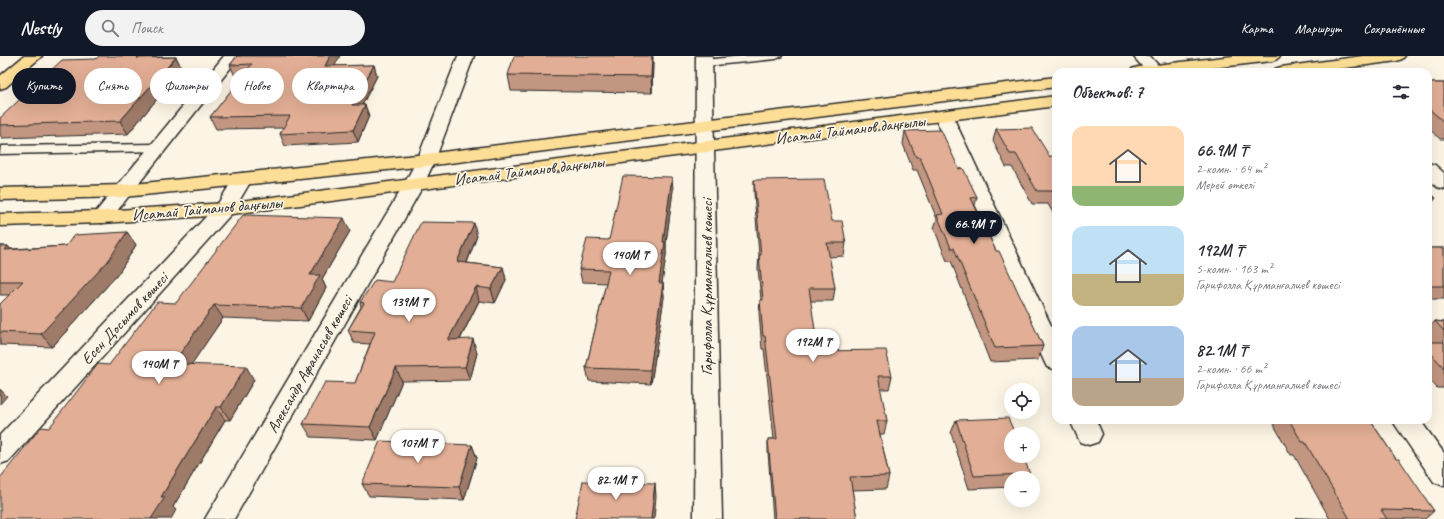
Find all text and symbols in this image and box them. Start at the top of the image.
search box [85,10,365,46]
text: Nestly [20,16,61,40]
icon: search [99,17,121,39]
text: Поиск [131,19,163,38]
text: Карта [1241,20,1273,37]
text: Маршрут [1295,20,1341,37]
text: Сохранённые [1363,20,1424,37]
chip: Купить [12,68,76,104]
chip: Снять [84,68,142,104]
chip: Фильтры [150,68,222,104]
chip: Новое [230,68,284,104]
chip: Квартира [292,68,368,104]
icon: filters [1390,81,1412,103]
text: Объектов: 7 [1072,82,1143,103]
street label: Исатай Тайманов даңғылы [774,111,928,149]
text: 66.9M ₸ [1196,140,1248,161]
icon: home [1104,142,1152,190]
street label: Исатай Тайманов даңғылы [453,152,607,190]
text: 2-комн. · 64 m² [1196,161,1266,177]
text: Мерей өткелі [1196,177,1254,193]
street label: Исатай Тайманов даңғылы [131,192,284,226]
street label: Гарифолла Құрманғалиев көшесі [697,197,717,375]
pin: 66.9M ₸ [937,211,1011,245]
text: 66.9M ₸ [954,216,994,232]
text: 192M ₸ [1196,240,1244,261]
pin: 140M ₸ [597,242,663,276]
icon: home [1104,242,1152,290]
text: 140M ₸ [612,247,648,263]
text: 5-комн. · 163 m² [1196,261,1272,277]
street label: Есен Досымов көшесі [77,267,174,369]
text: Гарифолла Құрманғалиев көшесі [1196,277,1340,293]
pin: 139M ₸ [376,289,442,323]
street label: Александр Афанасьев көшесі [262,291,358,437]
text: 139M ₸ [391,294,427,310]
pin: 192M ₸ [780,329,846,363]
text: 192M ₸ [795,334,831,350]
text: 82.1M ₸ [1196,340,1247,361]
icon: home [1104,342,1152,390]
pin: 140M ₸ [126,351,192,385]
text: 140M ₸ [141,356,177,372]
text: 2-комн. · 66 m² [1196,361,1266,377]
text: Гарифолла Құрманғалиев көшесі [1196,377,1340,393]
map controls [1004,383,1040,507]
button: locate [1004,383,1040,419]
button: + [1004,427,1040,463]
pin: 107M ₸ [385,430,451,464]
text: 107M ₸ [400,435,436,451]
pin: 82.1M ₸ [579,467,653,501]
button: − [1004,471,1040,507]
text: 82.1M ₸ [596,472,636,488]

